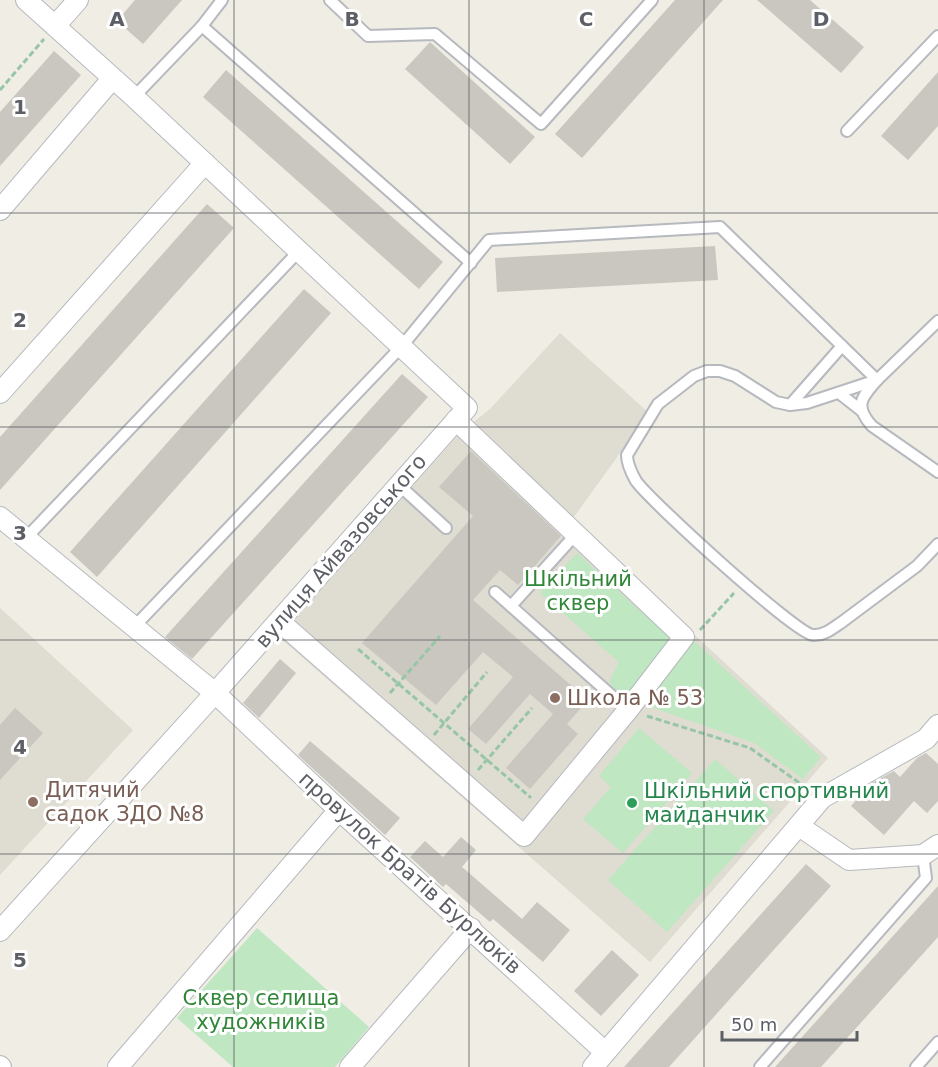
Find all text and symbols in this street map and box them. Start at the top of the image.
text: A [109,7,125,31]
text: B [344,7,360,31]
text: C [579,7,593,31]
text: D [813,7,829,31]
text: 1 [13,95,27,119]
text: 2 [13,308,27,332]
street label: вулиця Айвазовського [250,449,432,653]
text: 3 [13,521,27,545]
park label: Шкільний сквер [524,567,632,615]
place label: Школа № 53 [567,686,703,710]
marker: Школа № 53 [548,691,562,705]
text: 4 [13,735,27,759]
street label: провулок Братів Бурлюків [294,767,526,979]
place label: Дитячий садок ЗДО №8 [45,778,204,826]
place label: Шкільний спортивний майданчик [644,779,889,827]
marker: Дитячий садок ЗДО №8 [26,795,40,809]
marker: Шкільний спортивний майданчик [625,796,639,810]
text: 5 [13,948,27,972]
park label: Сквер селища художників [183,986,339,1034]
scale bar [722,1004,857,1042]
text: 50 m [731,1014,777,1035]

